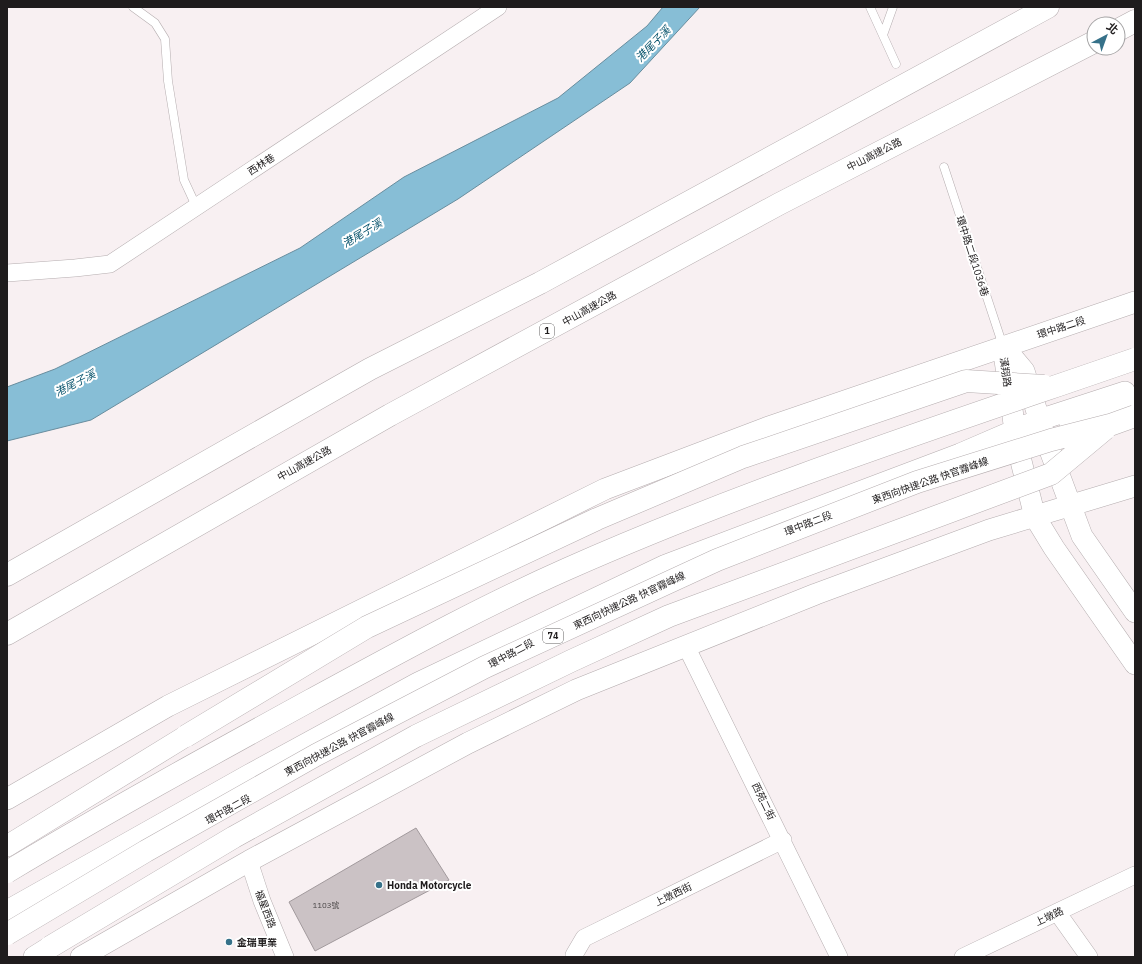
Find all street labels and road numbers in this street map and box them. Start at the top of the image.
street label: 中山高速公路 [845,135,904,174]
street label: 西林巷 [245,151,277,178]
street label: 環中路二段1036巷 [953,214,992,298]
street label: 中山高速公路 [560,288,619,329]
street label: 環中路二段 [1035,314,1087,341]
road number: 1 [540,324,554,338]
street label: 漢翔路 [997,356,1014,388]
street label: 中山高速公路 [275,443,334,484]
street label: 東西向快速公路 快官霧峰線 [870,454,990,507]
street label: 環中路二段 [783,508,834,538]
street label: 東西向快速公路 快官霧峰線 [571,569,687,632]
road number: 74 [543,629,563,643]
street label: 環中路二段 [486,636,536,671]
street label: 東西向快速公路 快官霧峰線 [282,710,396,779]
street label: 西苑二街 [749,780,778,822]
street label: 環中路二段 [203,792,253,827]
street label: 上墩西街 [652,880,694,909]
street label: 福星西路 [252,888,279,930]
street label: 上墩路 [1033,904,1066,929]

